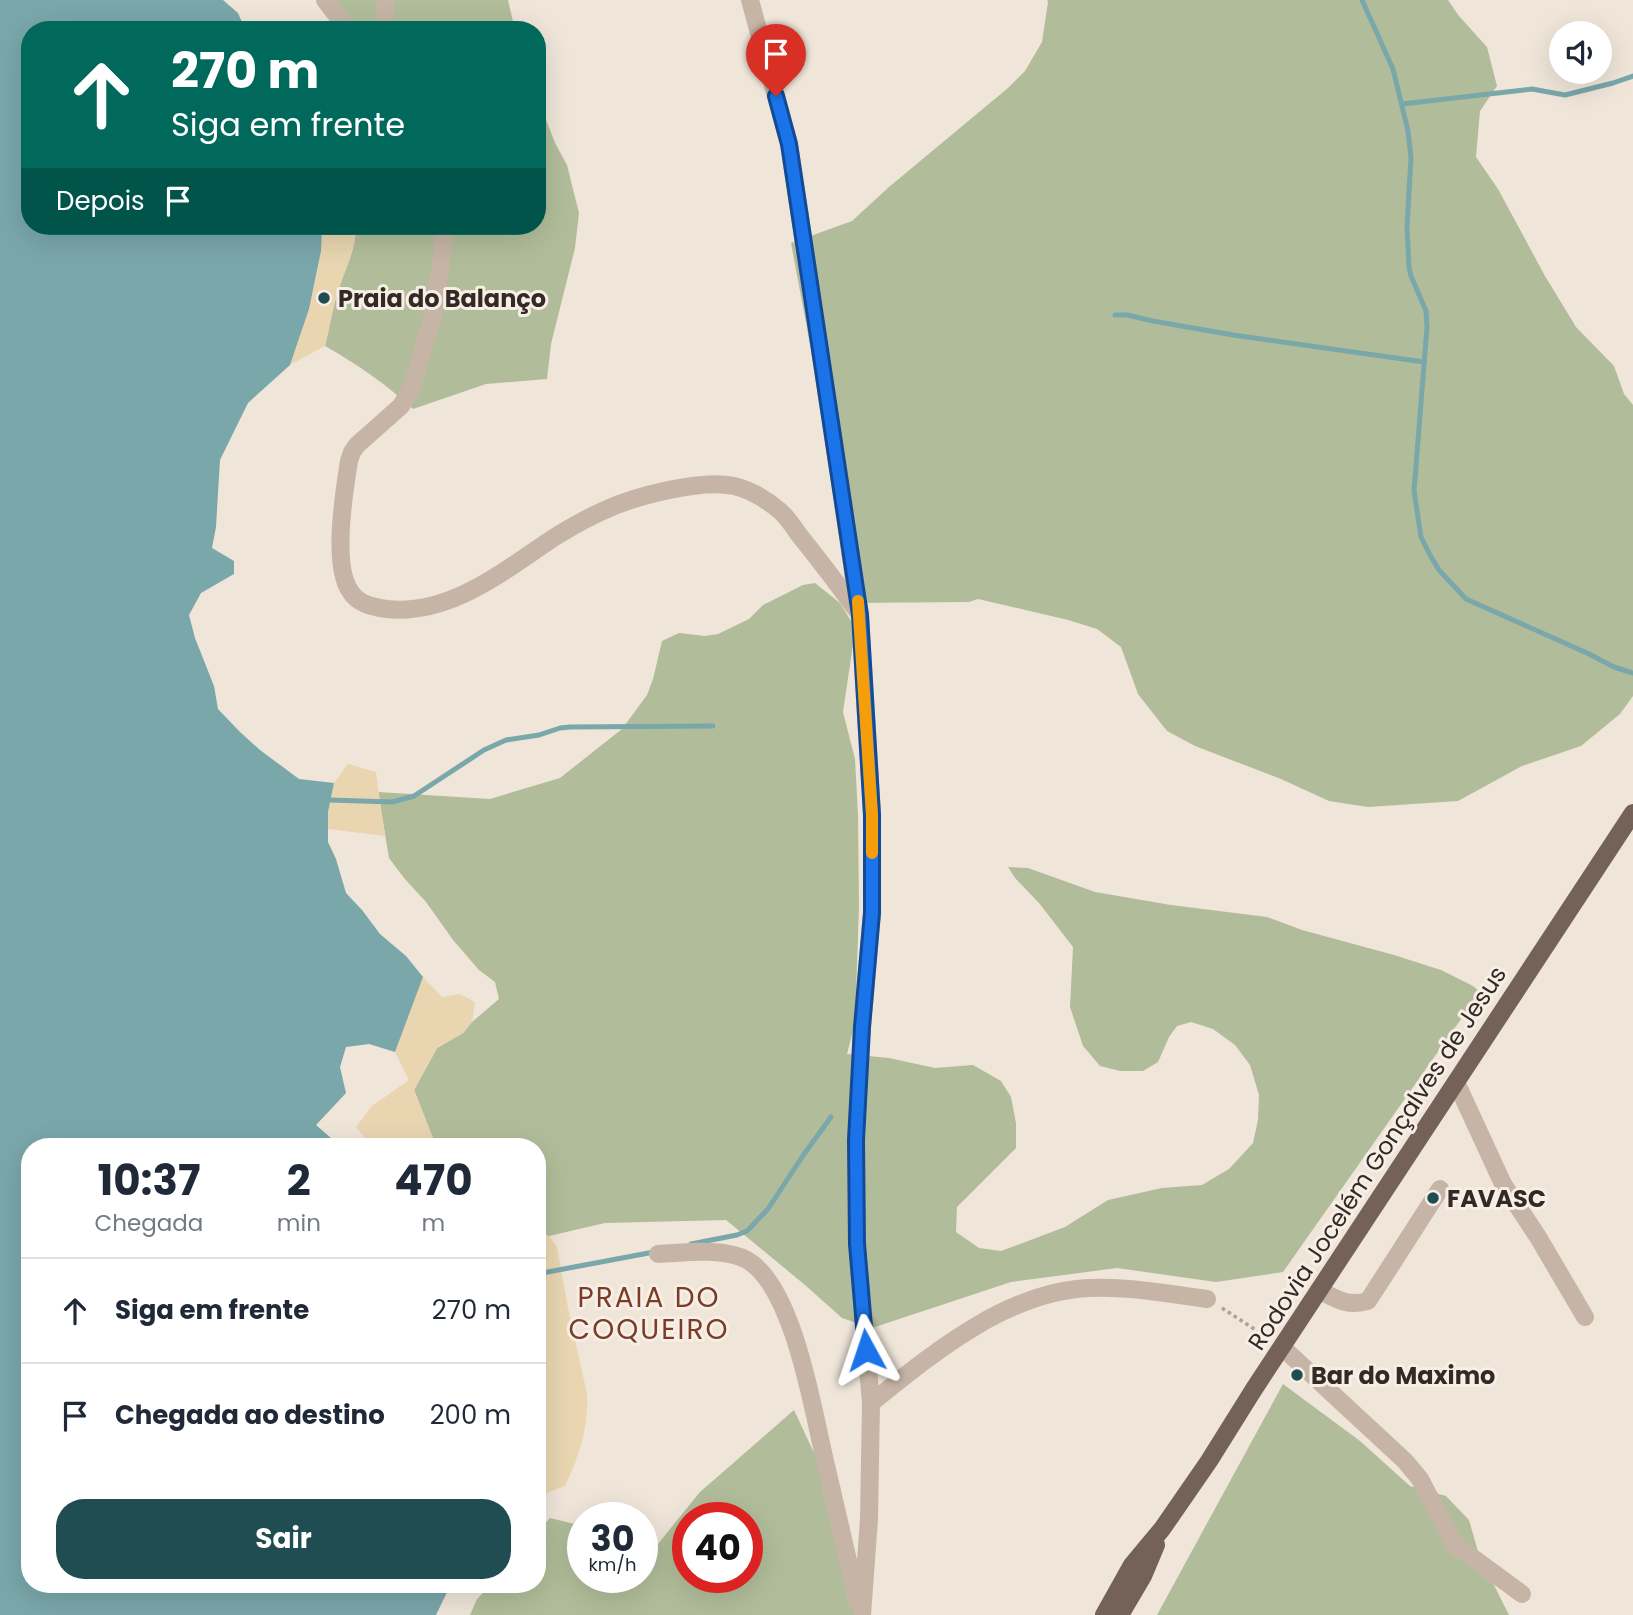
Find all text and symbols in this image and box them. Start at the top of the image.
map controls [1549,21,1612,84]
button: sound [1549,21,1612,84]
pin [746,24,806,96]
icon: arrive [757,35,795,73]
text: 270 m [171,37,319,105]
icon: ahead [56,49,147,140]
text: Siga em frente [171,102,405,147]
icon: arrive [159,182,197,220]
text: Depois [56,183,145,219]
place label: Praia do Balanço [338,282,546,315]
marker: Praia do Balanço [316,290,332,306]
street label: Rodovia Jocelém Gonçalves de Jesus [1240,960,1514,1356]
text: 10:37 [97,1151,200,1210]
text: 2 [287,1151,311,1210]
text: 470 [394,1151,473,1210]
place label: FAVASC [1447,1182,1546,1215]
marker: FAVASC [1425,1190,1441,1206]
text: Chegada [94,1207,203,1239]
text: min [277,1207,321,1239]
text: m [422,1207,445,1239]
district label: PRAIA DO COQUEIRO [569,1278,729,1349]
icon: ahead [56,1292,94,1330]
text: Siga em frente [115,1292,309,1328]
text: 270 m [432,1292,511,1328]
position arrow [829,1313,903,1387]
place label: Bar do Maximo [1311,1359,1495,1392]
marker: Bar do Maximo [1289,1367,1305,1383]
icon: arrive [56,1397,94,1435]
text: Chegada ao destino [115,1397,385,1433]
text: 200 m [430,1397,511,1433]
button: Sair [56,1499,511,1579]
speed limit sign: 40 [672,1502,763,1593]
text: 30 [591,1514,635,1563]
text: km/h [589,1552,636,1577]

